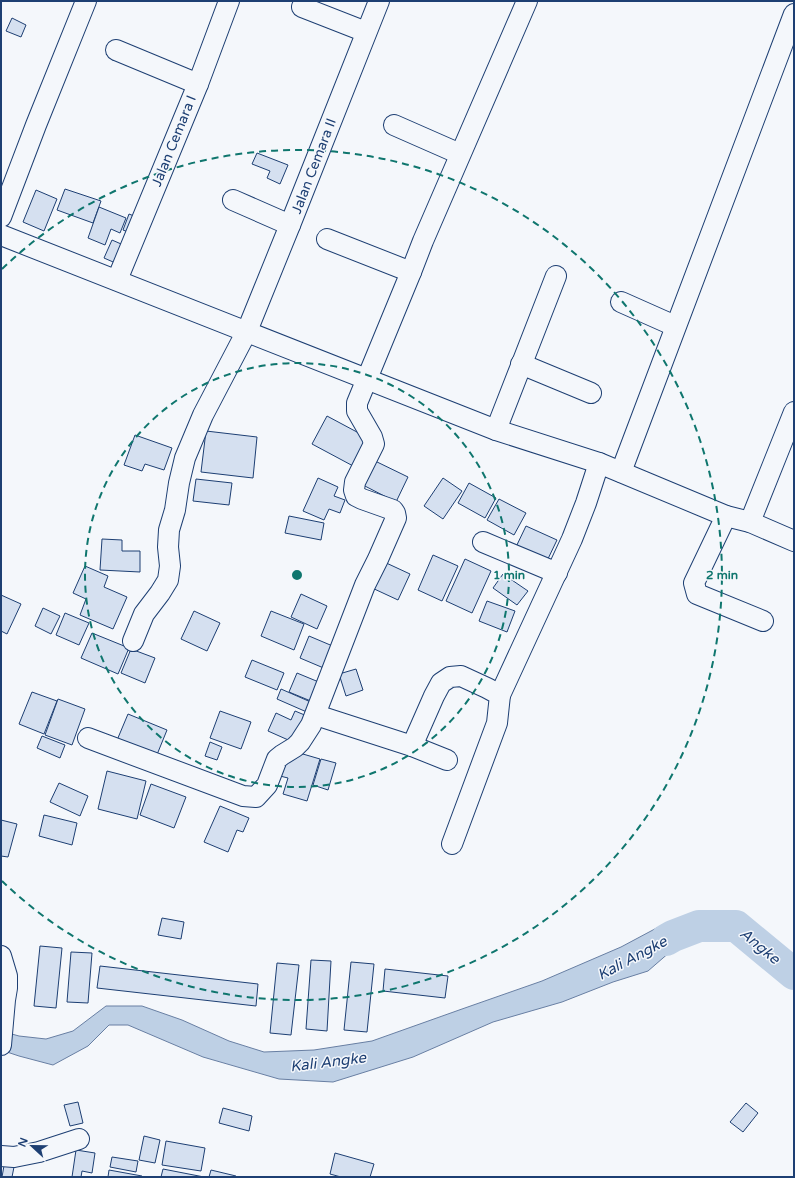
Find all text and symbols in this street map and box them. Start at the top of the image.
street label: Jalan Cemara I [148,93,200,189]
street label: Jalan Cemara II [288,116,340,216]
centre of rings [290,568,304,582]
text: 1 min [493,568,525,582]
text: 2 min [706,568,738,582]
water label: Angke [737,924,785,969]
water label: Kali Angke [594,931,671,984]
water label: Kali Angke [289,1048,368,1076]
north arrow [12,1126,52,1166]
text: N [16,1136,31,1149]

